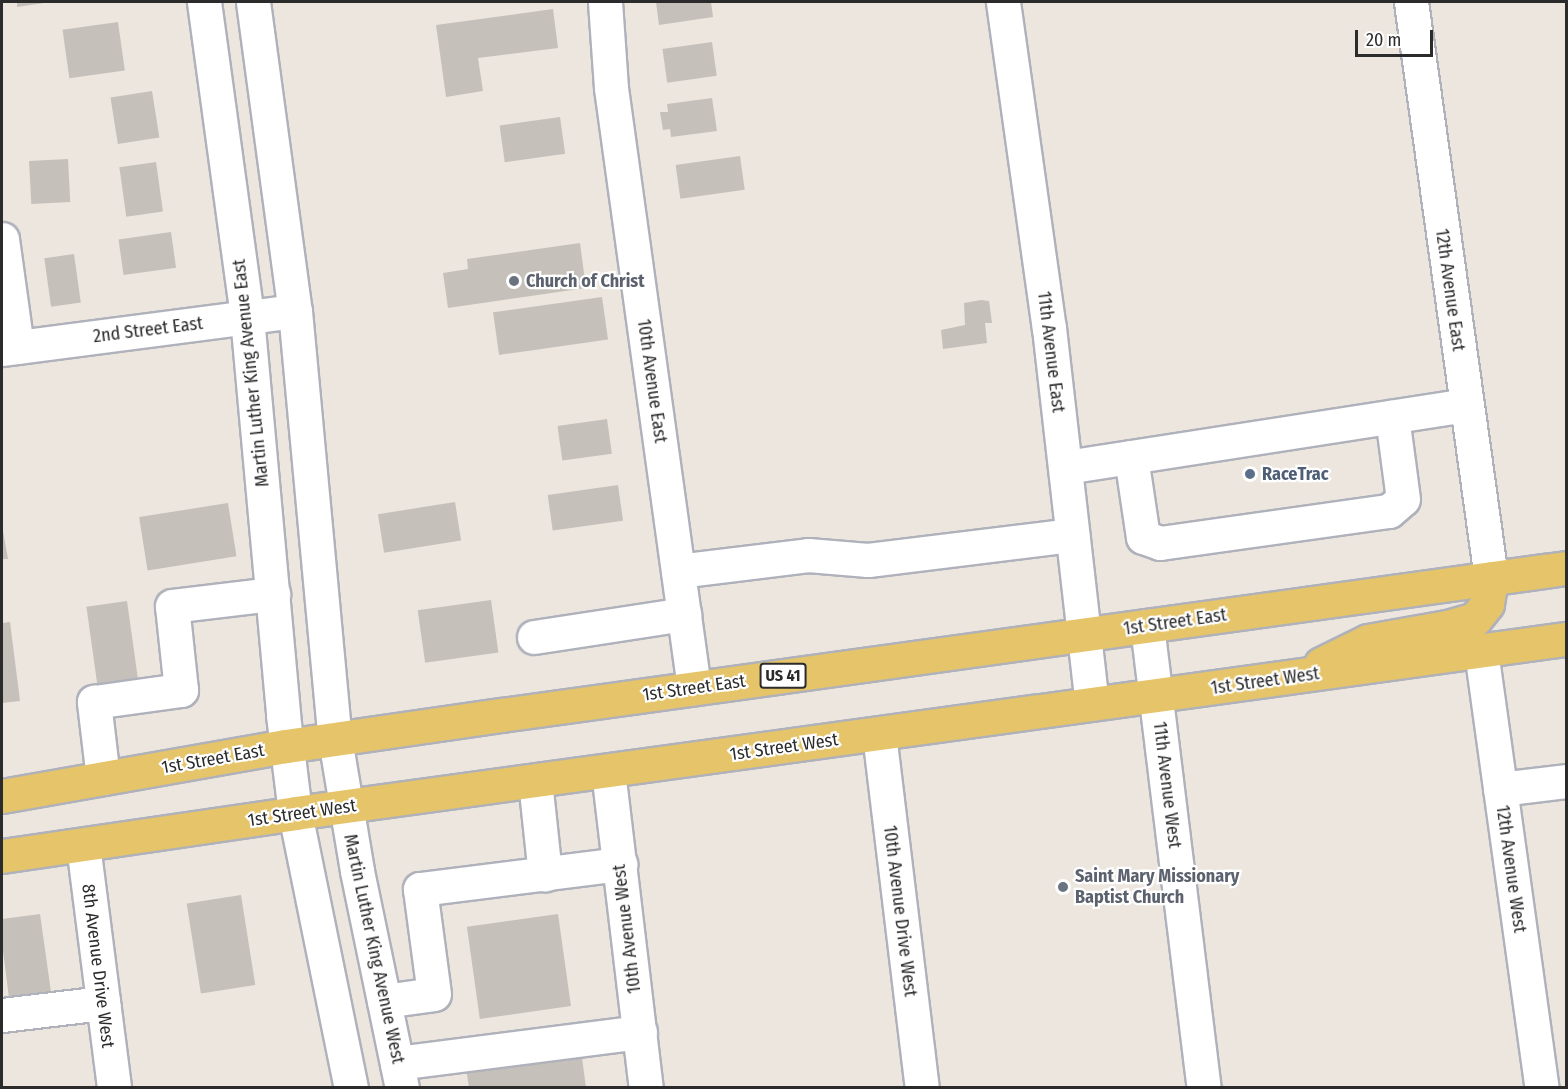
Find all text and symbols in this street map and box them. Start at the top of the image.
scale bar [1358,18,1436,56]
text: 20 m [1366,29,1401,51]
street label: 12th Avenue East [1431,227,1469,353]
street label: Martin Luther King Avenue East [228,258,274,488]
place label: Church of Christ [526,270,645,292]
marker: Church of Christ [507,274,521,288]
street label: 11th Avenue East [1033,290,1069,414]
street label: 2nd Street East [92,313,204,347]
street label: 10th Avenue East [633,318,671,444]
place label: RaceTrac [1262,463,1329,485]
marker: RaceTrac [1243,467,1257,481]
street label: 1st Street East [1122,604,1228,640]
road number: US 41 [759,663,807,689]
street label: 1st Street West [1209,663,1321,699]
street label: 1st Street East [641,670,747,706]
street label: 11th Avenue West [1149,720,1185,850]
street label: 1st Street West [728,729,840,765]
street label: 1st Street East [160,739,266,779]
street label: 1st Street West [246,795,358,831]
street label: 12th Avenue West [1491,804,1531,934]
street label: 10th Avenue Drive West [879,824,921,998]
street label: Martin Luther King Avenue West [339,832,409,1066]
street label: 10th Avenue West [608,863,646,995]
place label: Saint Mary Missionary Baptist Church [1075,866,1239,908]
marker: Saint Mary Missionary Baptist Church [1056,880,1070,894]
street label: 8th Avenue Drive West [77,883,119,1049]

